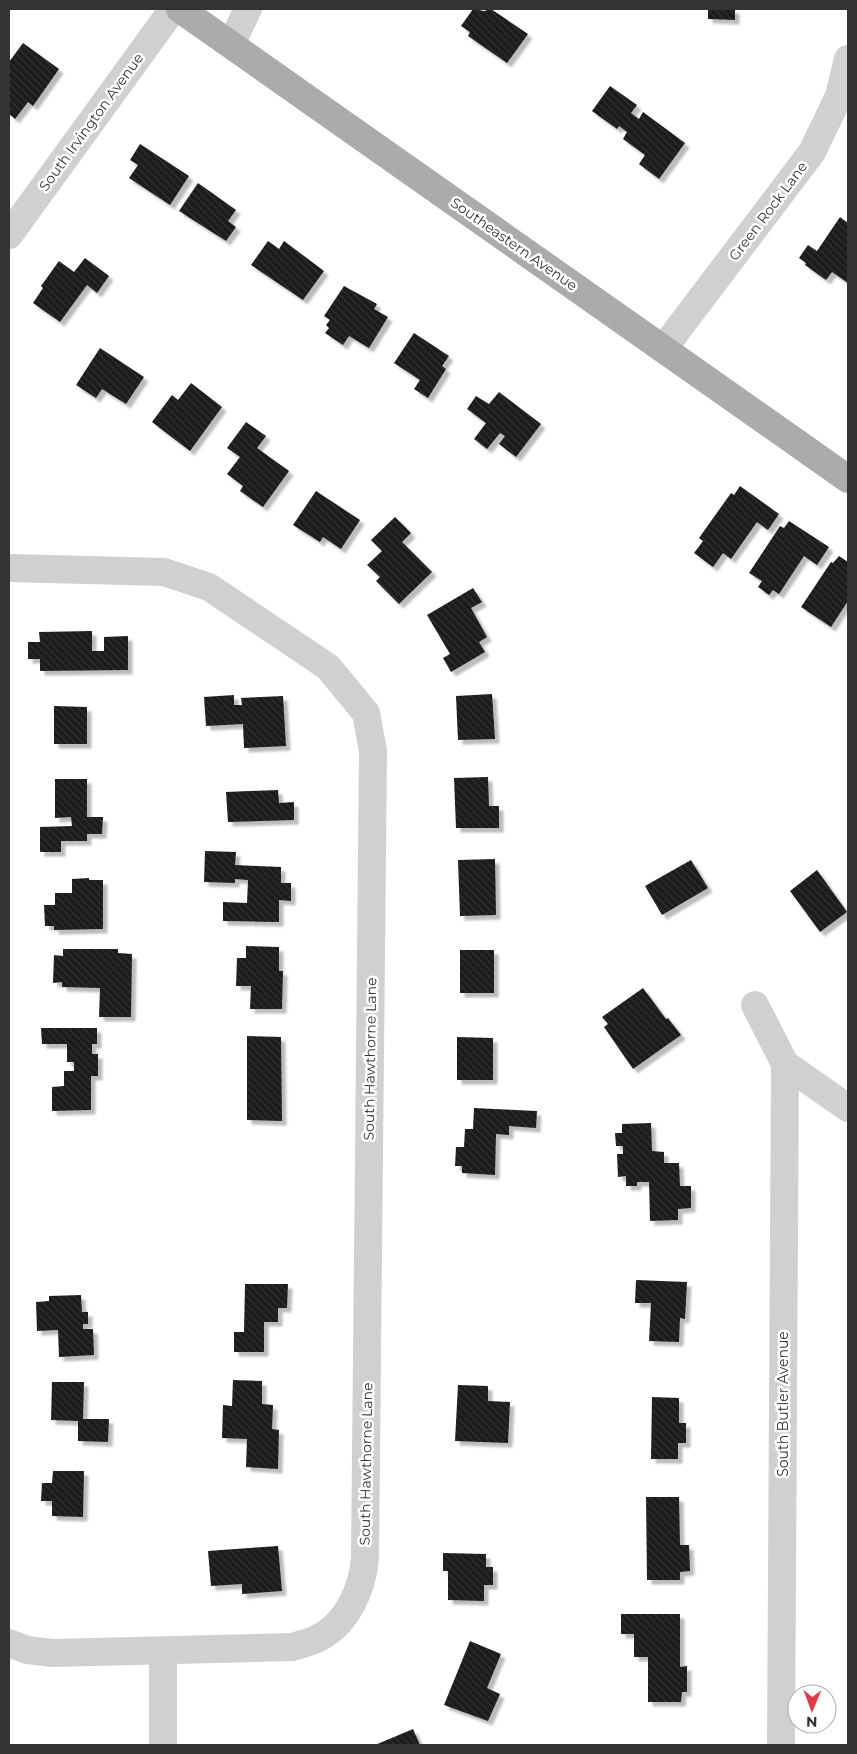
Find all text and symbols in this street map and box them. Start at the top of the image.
street label: South Irvington Avenue [35,49,147,195]
street label: Green Rock Lane [725,158,811,264]
street label: Southeastern Avenue [447,193,581,295]
street label: South Hawthorne Lane [360,977,380,1141]
street label: South Butler Avenue [774,1331,792,1477]
street label: South Hawthorne Lane [356,1382,376,1546]
north arrow [787,1684,837,1734]
text: N [806,1713,818,1731]

